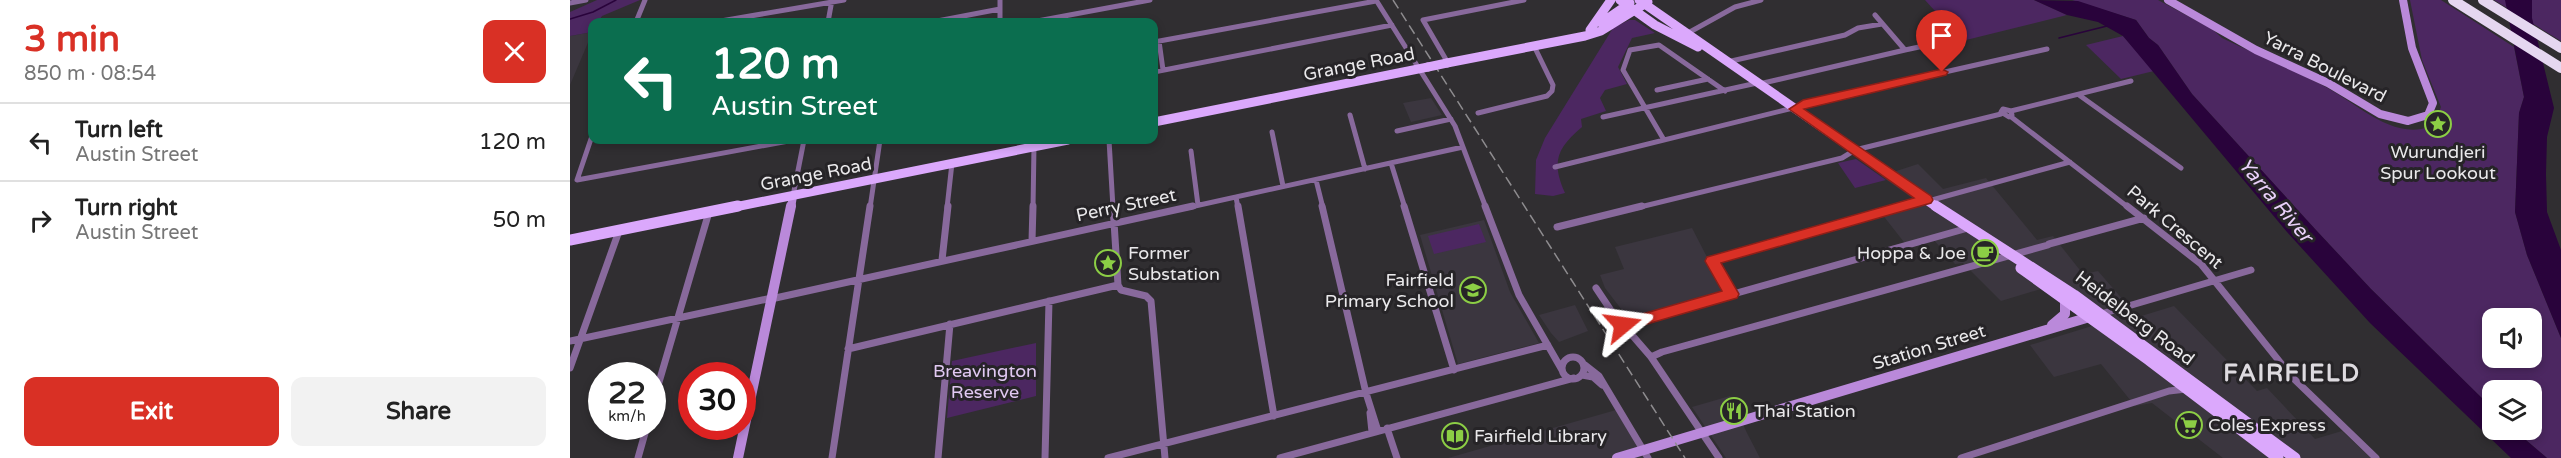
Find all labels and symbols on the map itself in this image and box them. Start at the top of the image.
pin [1916,10,1967,72]
street label: Yarra Boulevard [2260,27,2390,107]
street label: Grange Road [1301,42,1417,86]
place icon: Wurundjeri Spur Lookout [2423,109,2453,139]
place label: Wurundjeri Spur Lookout [2380,141,2496,184]
street label: Grange Road [758,152,874,196]
water label: Yarra River [2233,154,2319,250]
street label: Park Crescent [2123,181,2227,274]
street label: Perry Street [1074,184,1178,226]
cafe icon: Hoppa & Joe [1970,238,2000,268]
place label: Former Substation [1128,242,1220,285]
place label: Hoppa & Joe [1857,242,1966,264]
place icon: Former Substation [1093,248,1123,278]
street label: Heidelberg Road [2071,266,2199,370]
place label: Fairfield Primary School [1325,269,1454,312]
school or university icon: Fairfield Primary School [1458,275,1488,305]
position arrow [1591,293,1655,357]
street label: Station Street [1870,319,1988,375]
district label: FAIRFIELD [2223,359,2361,388]
park label: Breavington Reserve [933,360,1037,403]
speed limit sign: 30 [678,362,756,440]
restaurant icon: Thai Station [1719,396,1749,426]
place label: Thai Station [1754,400,1856,422]
supermarket icon: Coles Express [2174,410,2204,440]
place label: Coles Express [2208,414,2326,436]
library icon: Fairfield Library [1440,421,1470,451]
place label: Fairfield Library [1474,425,1607,447]

